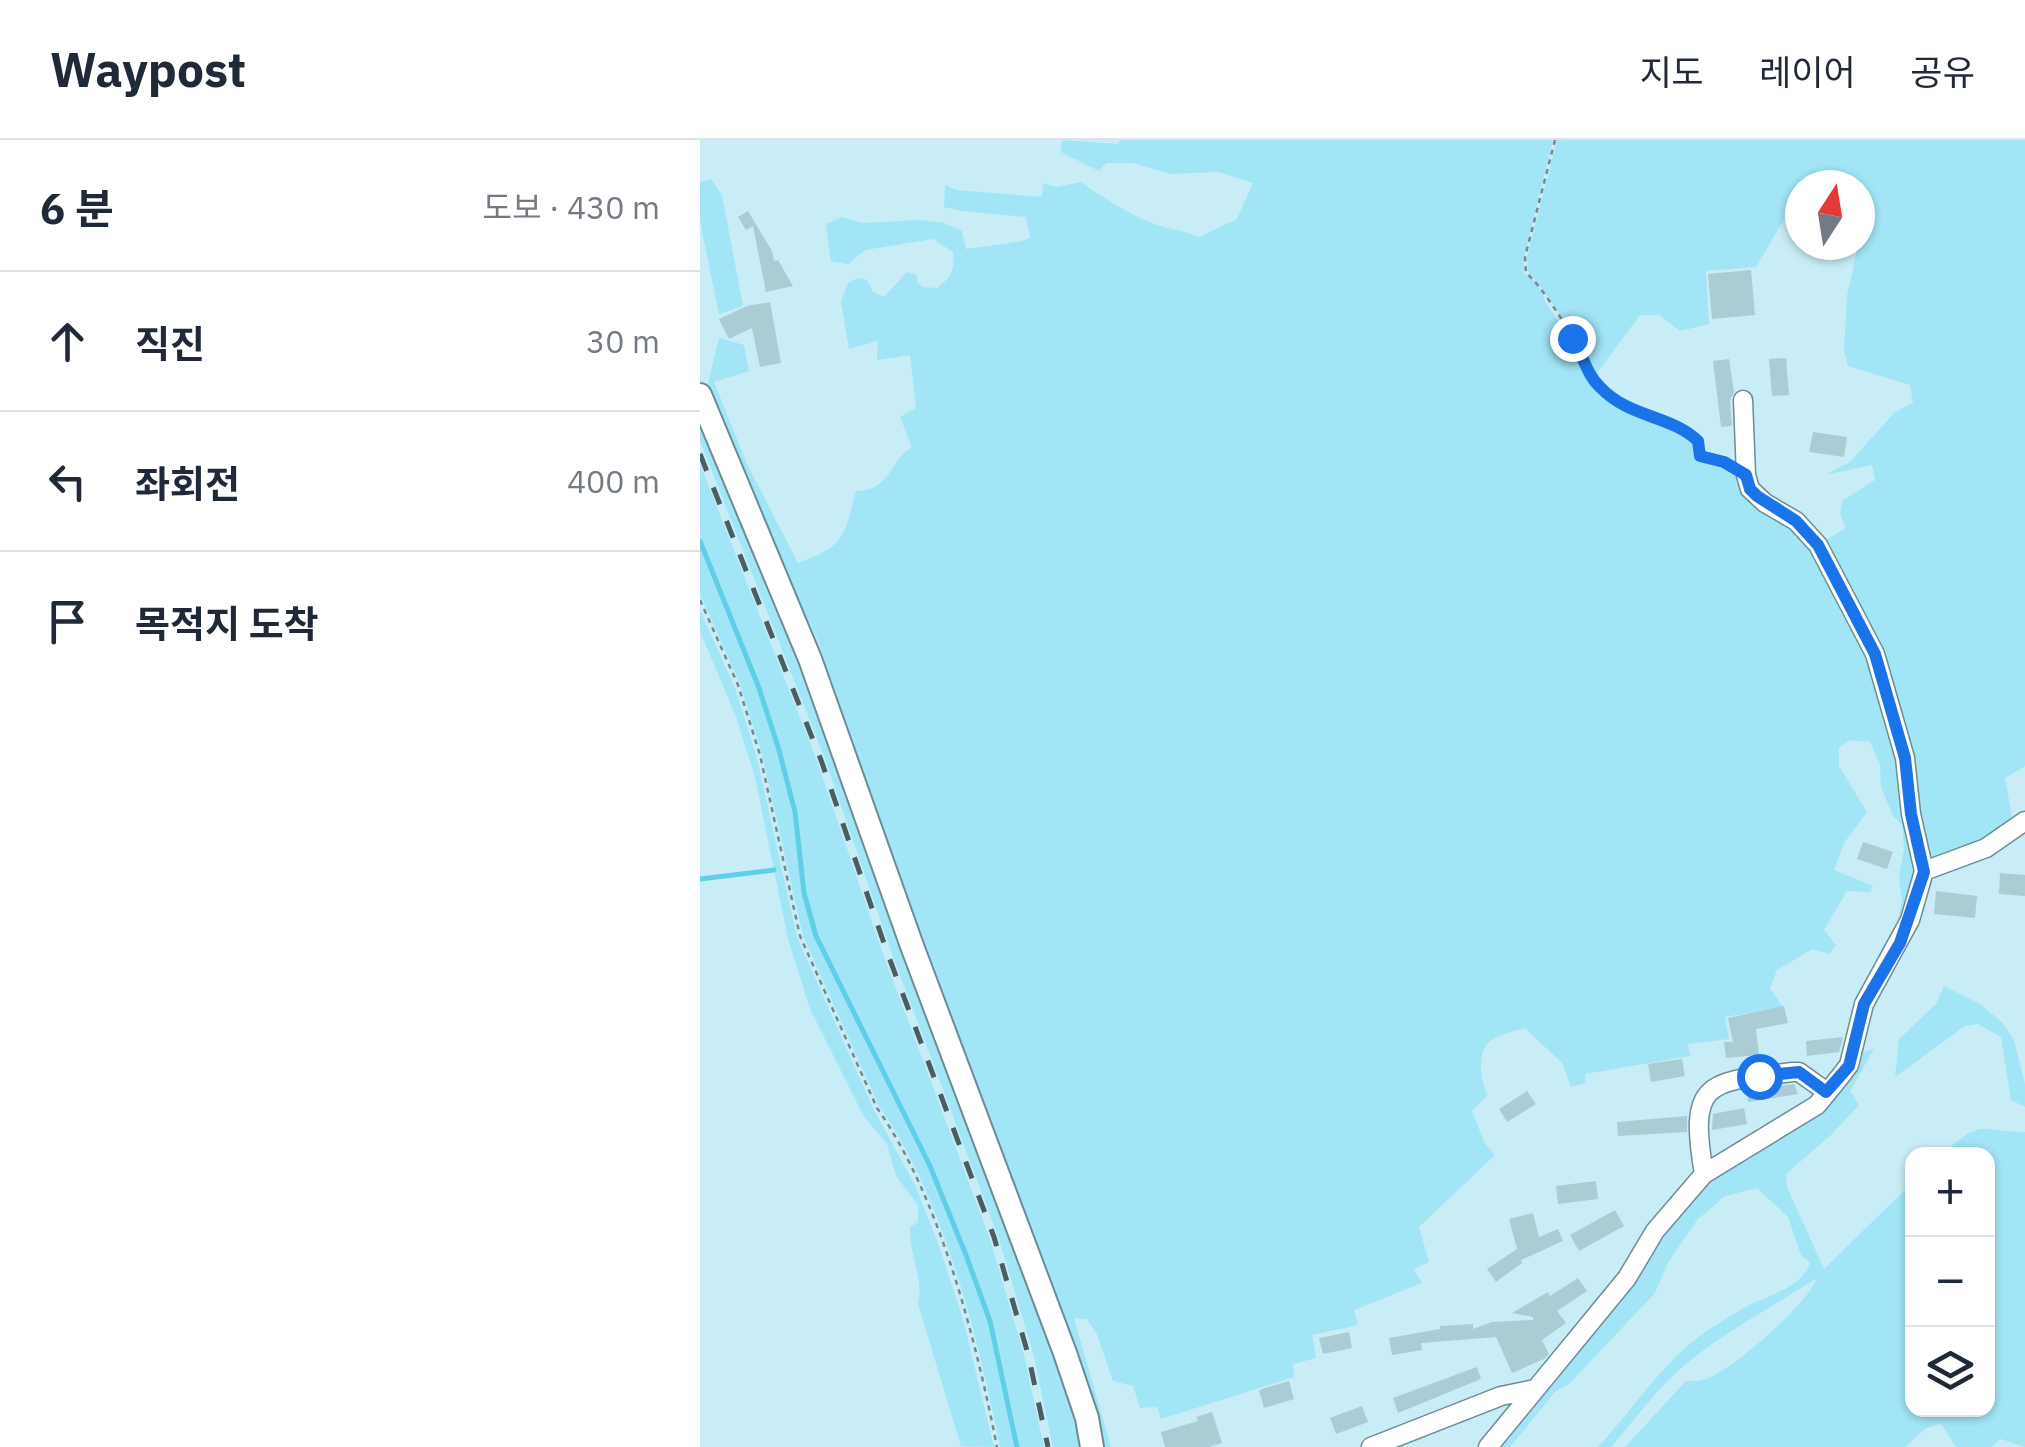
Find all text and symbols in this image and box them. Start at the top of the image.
text: Waypost [50,38,246,100]
text: 지도 [1640,49,1704,95]
text: 레이어 [1759,49,1856,95]
text: 공유 [1911,49,1975,95]
north arrow [1785,170,1875,260]
text: 6 분 [40,181,114,236]
text: 도보 · 430 m [482,186,660,228]
icon: ahead [40,314,95,369]
route end [1550,316,1596,362]
text: 직진 [135,319,205,368]
text: 30 m [586,320,660,362]
icon: left [40,454,95,509]
text: 좌회전 [135,459,240,508]
text: 400 m [567,460,660,502]
icon: arrive [40,594,95,649]
text: 목적지 도착 [135,599,319,648]
route start [1737,1054,1783,1100]
map controls [1905,1147,1995,1417]
button: + [1905,1147,1995,1237]
button: − [1905,1237,1995,1327]
button: layers [1905,1327,1995,1417]

